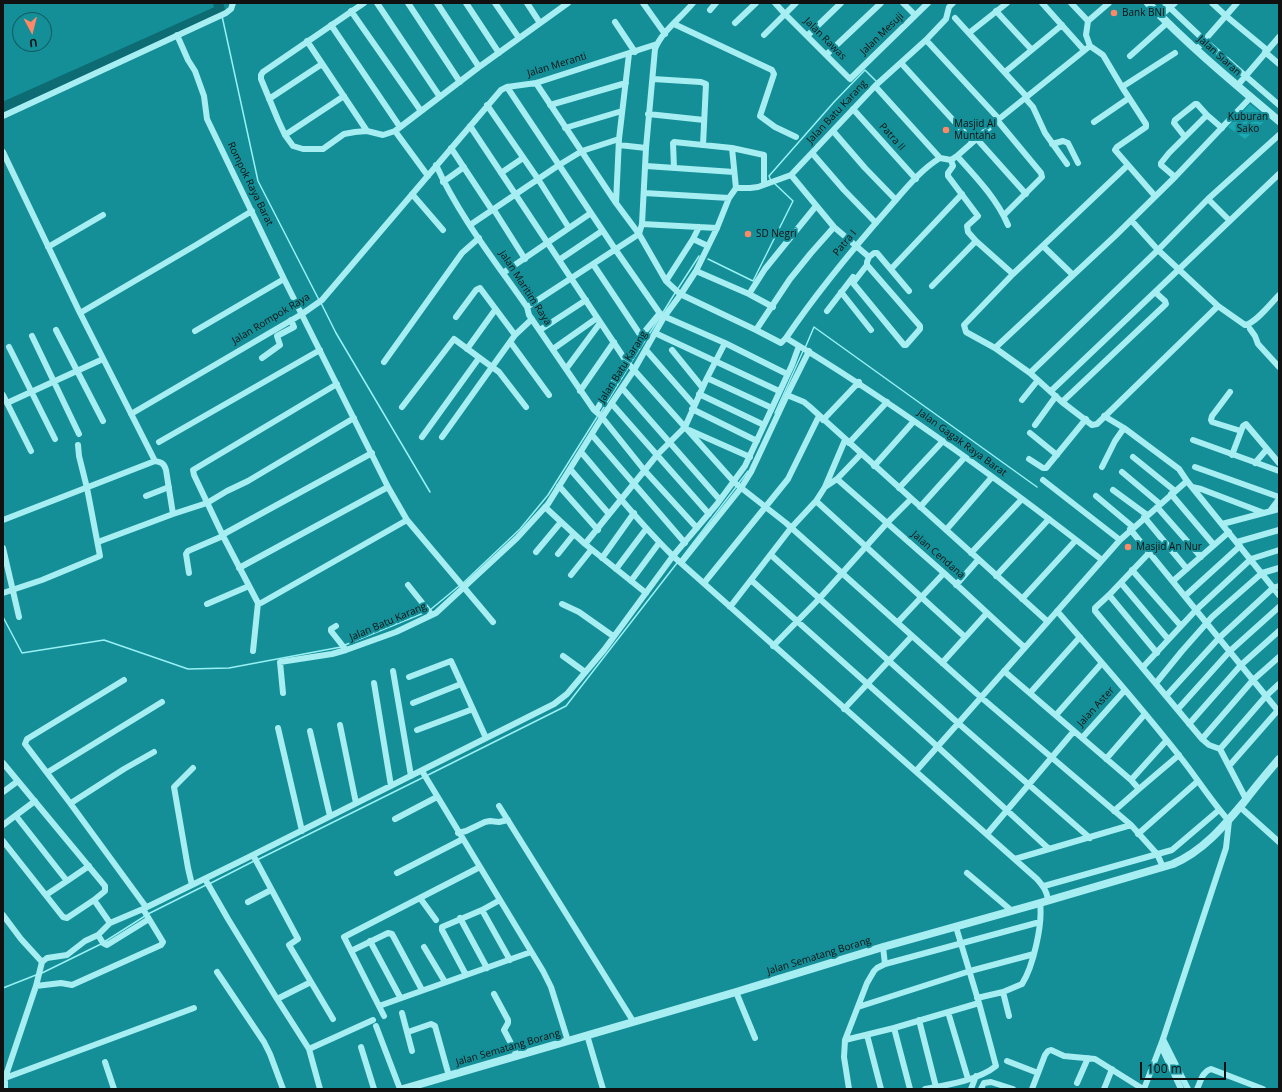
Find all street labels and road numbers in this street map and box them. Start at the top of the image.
street label: Jalan Mesuji [858,10,906,58]
street label: Jalan Rawas [801,15,849,63]
street label: Jalan Siaran [1195,33,1243,79]
street label: Jalan Meranti [526,50,588,80]
street label: Jalan Batu Karang [805,78,869,146]
street label: Patra II [877,121,907,153]
street label: Rompok Raya Barat [225,140,275,228]
street label: Patra I [831,228,859,258]
street label: Jalan Maritim Raya [496,248,554,328]
street label: Jalan Rompok Raya [230,291,312,347]
street label: Jalan Batu Karang [596,329,650,405]
street label: Jalan Gagak Raya Barat [915,407,1009,479]
street label: Jalan Cendana [909,529,967,581]
street label: Jalan Batu Karang [348,600,428,644]
street label: Jalan Aster [1075,685,1117,729]
street label: Jalan Sematang Borang [766,934,872,978]
street label: Jalan Sematang Borang [454,1027,562,1069]

